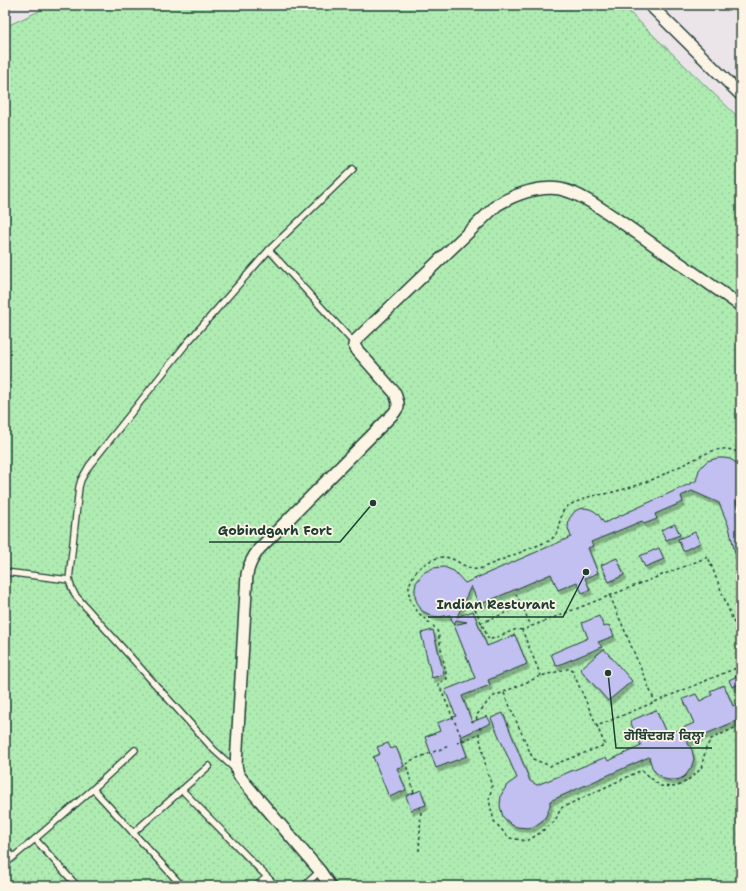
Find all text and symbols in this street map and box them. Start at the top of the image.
callout: Gobindgarh Fort [209,517,340,542]
text: Gobindgarh Fort [218,522,332,539]
callout: Indian Resturant [428,592,563,617]
text: Indian Resturant [437,596,555,613]
callout: ਗੋਬਿੰਦਗੜ ਕਿਲ੍ਹਾ [616,723,712,748]
text: ਗੋਬਿੰਦਗੜ ਕਿਲ੍ਹਾ [623,727,705,745]

